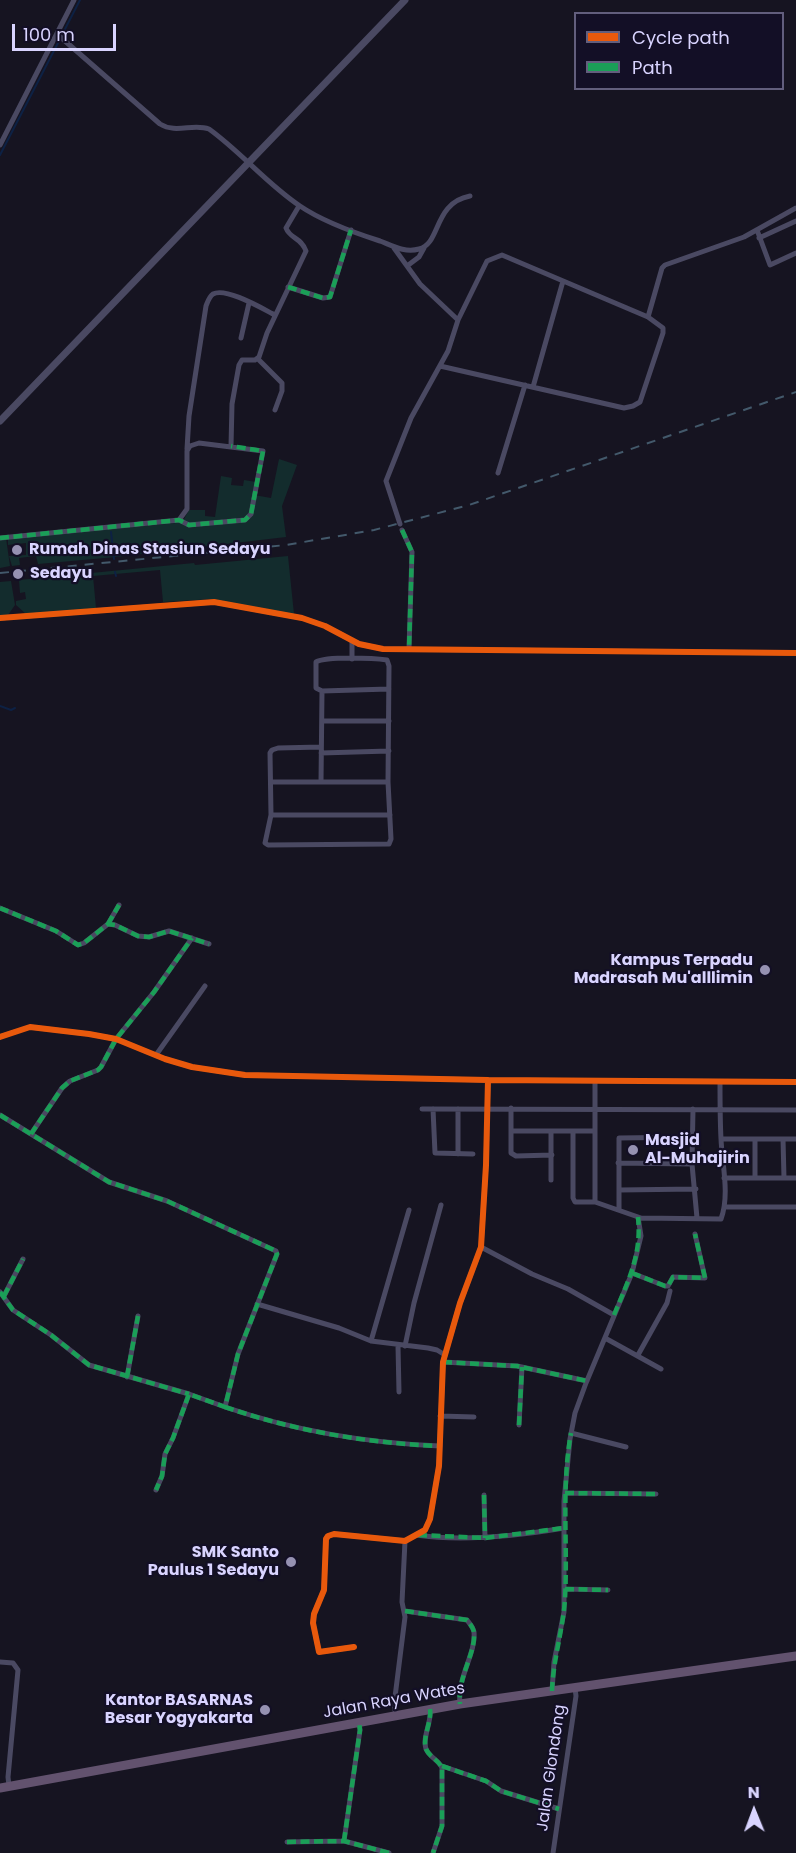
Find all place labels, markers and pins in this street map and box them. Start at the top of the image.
place label: Rumah Dinas Stasiun Sedayu [29,540,271,560]
marker: Rumah Dinas Stasiun Sedayu [10,543,24,557]
place label: Sedayu [30,564,92,584]
marker: Sedayu [11,567,25,581]
place label: Kampus Terpadu Madrasah Mu'alllimin [574,951,753,989]
marker: Kampus Terpadu Madrasah Mu'alllimin [758,963,772,977]
place label: Masjid Al-Muhajirin [645,1131,750,1169]
marker: Masjid Al-Muhajirin [626,1143,640,1157]
place label: SMK Santo Paulus 1 Sedayu [148,1543,279,1581]
marker: SMK Santo Paulus 1 Sedayu [284,1555,298,1569]
place label: Kantor BASARNAS Besar Yogyakarta [105,1691,253,1729]
marker: Kantor BASARNAS Besar Yogyakarta [258,1703,272,1717]

